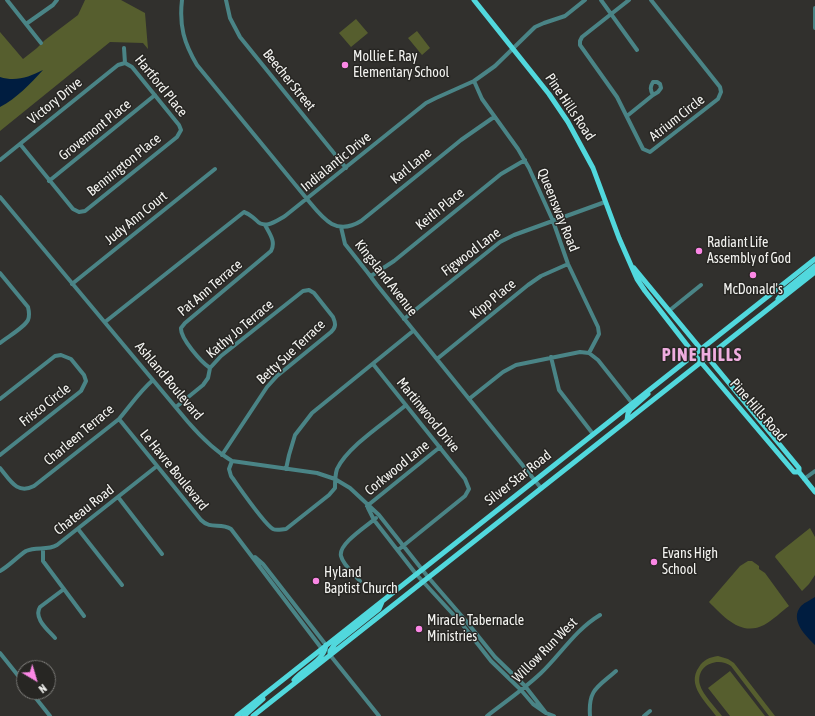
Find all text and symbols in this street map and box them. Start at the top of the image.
street label: Beecher Street [259,46,319,114]
place label: Mollie E. Ray Elementary School [353,49,449,82]
street label: Hartford Place [131,52,191,120]
marker: Mollie E. Ray Elementary School [340,60,350,70]
street label: Pine Hills Road [541,70,599,144]
street label: Victory Drive [25,74,85,128]
street label: Atrium Circle [646,91,708,145]
street label: Grovemont Place [56,96,134,164]
street label: Indialantic Drive [298,129,374,195]
street label: Bennington Place [84,130,164,200]
street label: Karl Lane [387,144,435,188]
street label: Queensway Road [534,166,582,254]
street label: Keith Place [412,184,468,234]
street label: Judy Ann Court [101,188,171,248]
street label: Figwood Lane [438,224,504,280]
place label: Radiant Life Assembly of God [707,235,791,268]
street label: Kingsland Avenue [351,237,421,319]
marker: Radiant Life Assembly of God [694,246,704,256]
street label: Pat Ann Terrace [174,256,246,320]
marker: McDonald's [748,270,758,280]
street label: Kipp Place [467,276,519,322]
place label: McDonald's [723,282,783,298]
street label: Kathy Jo Terrace [203,296,277,362]
street label: Betty Sue Terrace [253,316,329,388]
street label: Ashland Boulevard [131,339,207,423]
district label: PINE HILLS [662,344,742,366]
street label: Martinwood Drive [393,374,463,456]
street label: Pine Hills Road [726,375,790,445]
street label: Frisco Circle [16,380,74,430]
street label: Charleen Terrace [41,401,117,469]
street label: Le Havre Boulevard [136,426,212,514]
street label: Corkwood Lane [361,437,433,499]
street label: Silver Star Road [481,447,555,509]
street label: Chateau Road [51,481,117,539]
place label: Evans High School [662,546,718,578]
marker: Evans High School [649,557,659,567]
place label: Hyland Baptist Church [324,565,398,598]
marker: Hyland Baptist Church [311,576,321,586]
place label: Miracle Tabernacle Ministries [427,613,524,646]
street label: Willow Run West [509,614,581,686]
marker: Miracle Tabernacle Ministries [414,624,424,634]
north arrow [16,660,56,700]
text: N [37,682,49,695]

